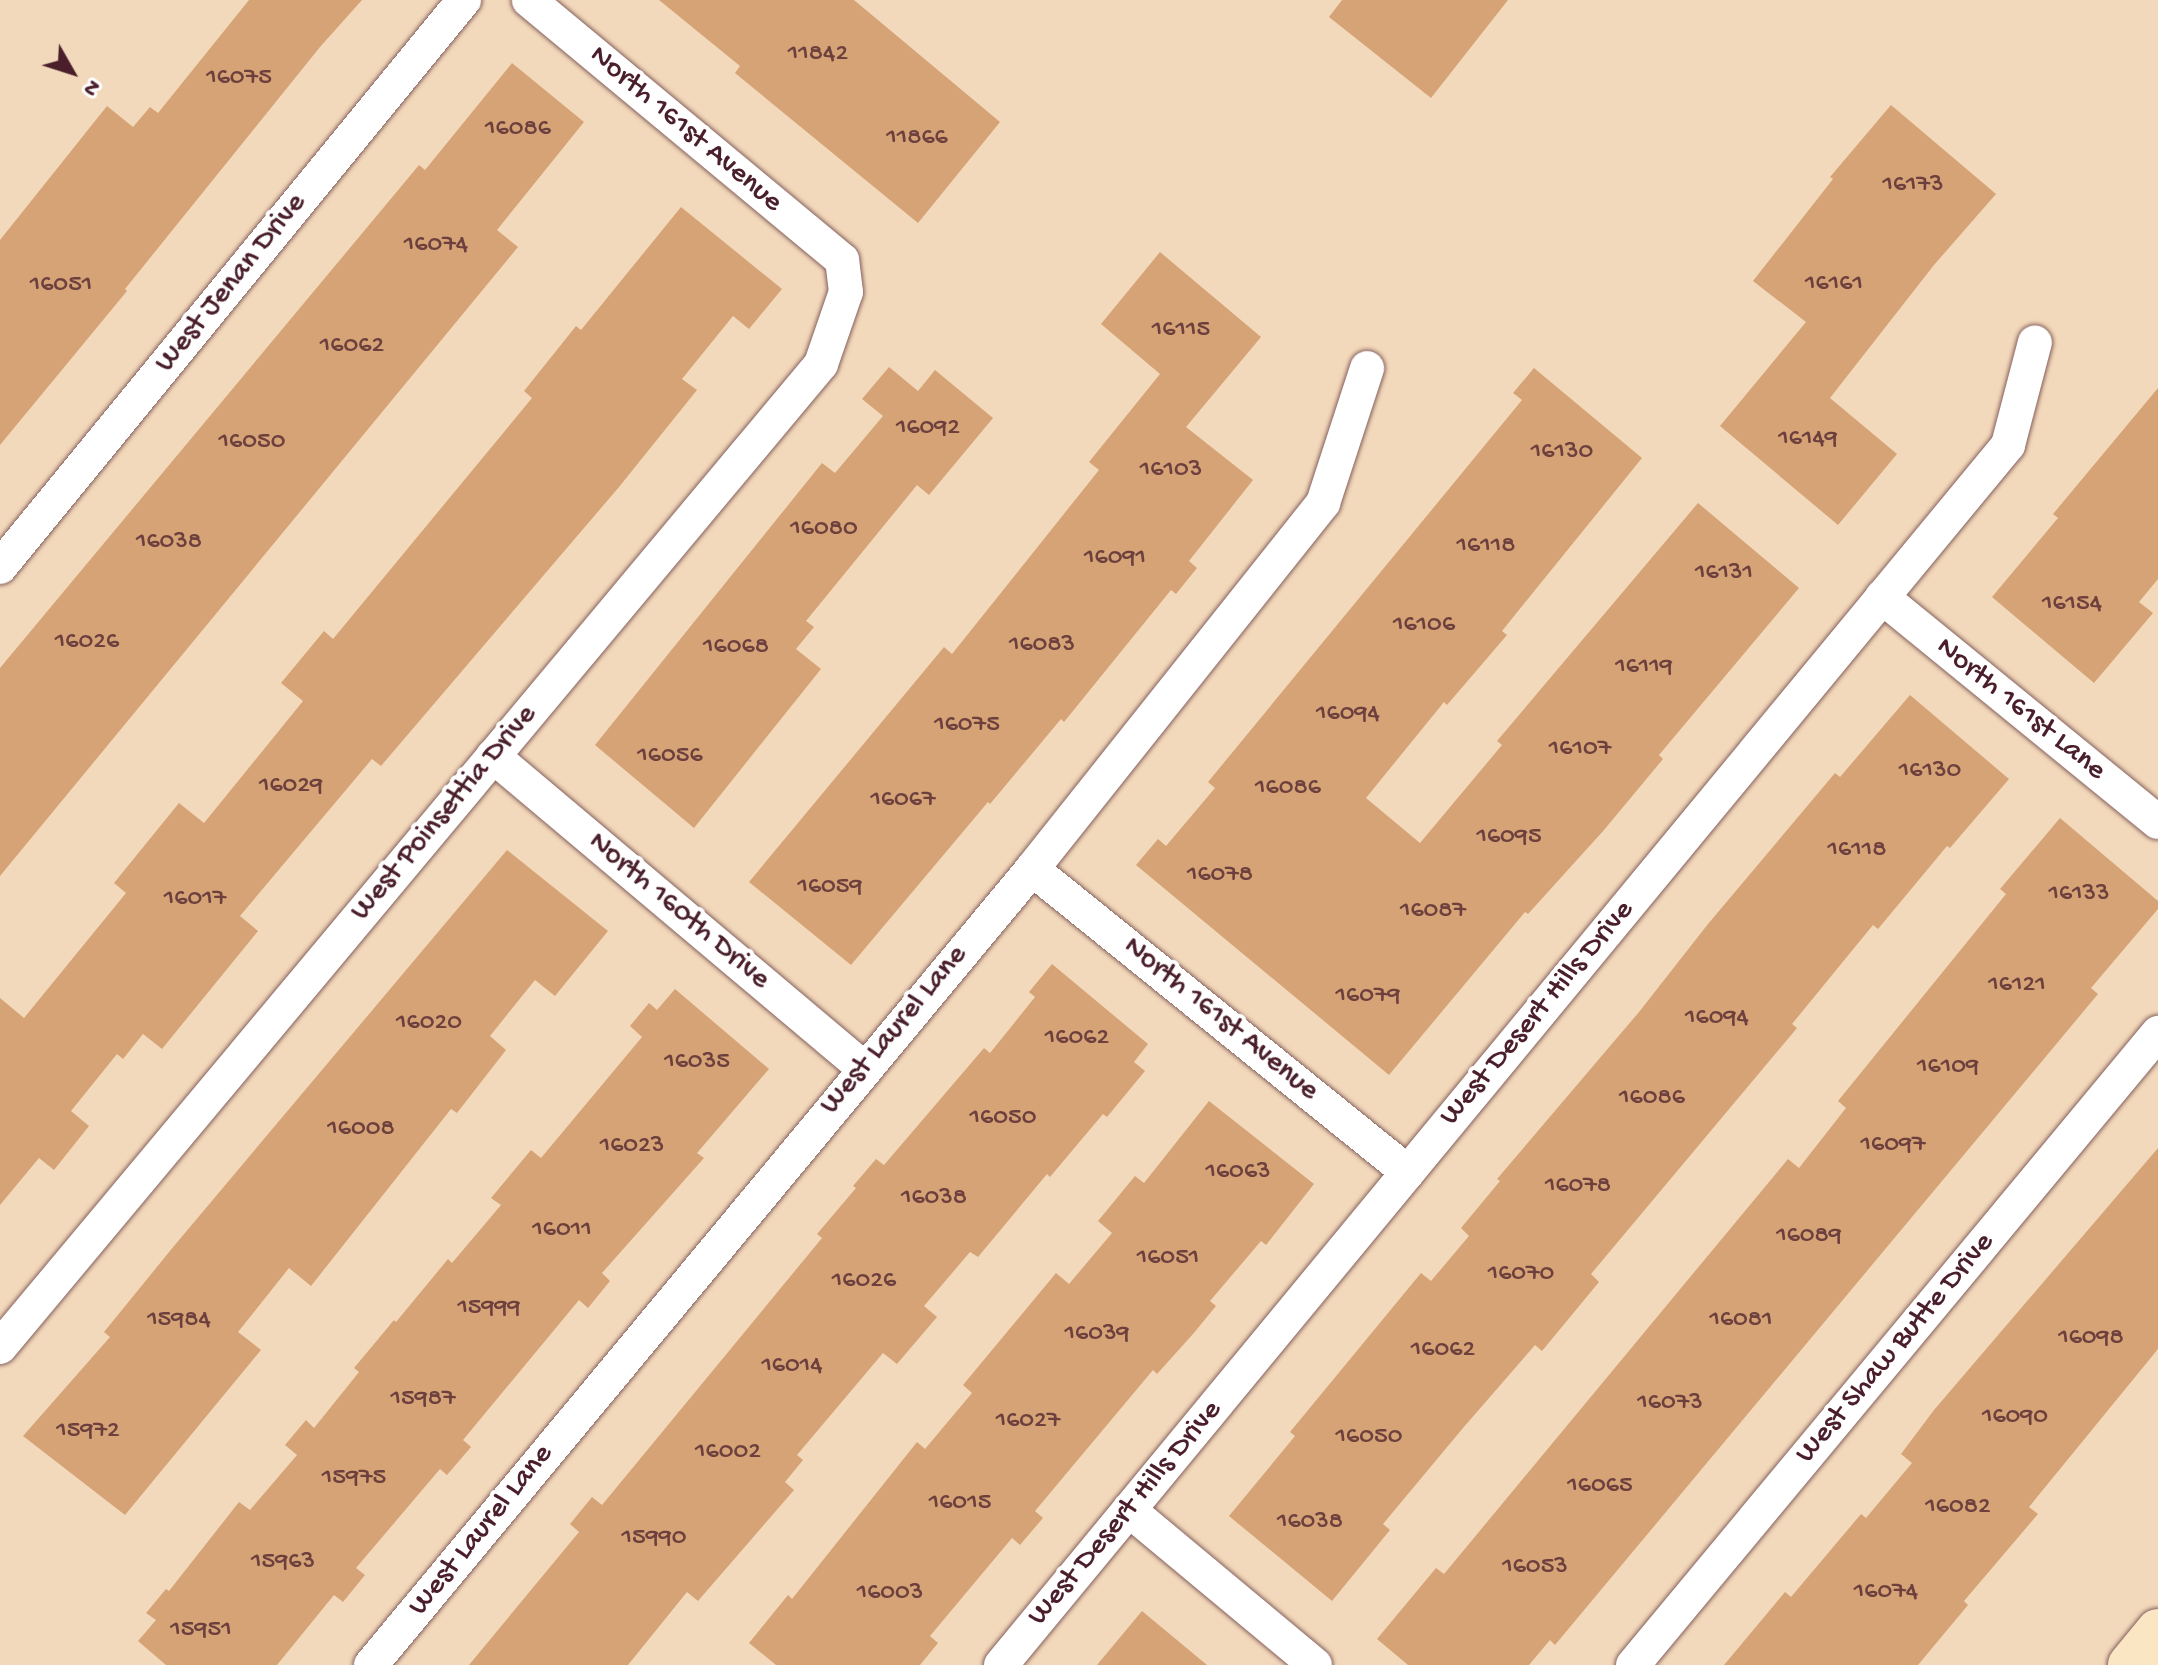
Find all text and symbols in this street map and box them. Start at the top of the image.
north arrow [32,32,112,112]
street label: North 161st Avenue [581,39,789,221]
house number: 11842 [788,39,848,71]
house number: 16075 [206,63,272,95]
text: N [76,73,105,101]
house number: 16086 [485,114,551,146]
house number: 11866 [886,123,948,155]
house number: 16173 [1882,170,1944,202]
street label: West Jenan Drive [149,187,315,381]
house number: 16074 [404,230,468,262]
house number: 16161 [1805,269,1863,301]
house number: 16051 [30,270,92,302]
house number: 16115 [1152,315,1210,347]
house number: 16062 [320,331,384,363]
house number: 16092 [896,413,960,445]
house number: 16149 [1778,424,1838,456]
house number: 16050 [219,427,285,459]
house number: 16130 [1531,437,1593,469]
house number: 16103 [1140,455,1202,487]
house number: 16080 [790,514,858,546]
house number: 16038 [136,527,202,559]
house number: 16118 [1457,531,1515,563]
house number: 16091 [1084,543,1146,575]
house number: 16131 [1695,558,1753,590]
house number: 16154 [2042,589,2102,621]
house number: 16106 [1393,610,1455,642]
house number: 16026 [55,627,119,659]
house number: 16083 [1009,630,1075,662]
street label: North 161st Lane [1928,630,2112,790]
house number: 16068 [703,632,769,664]
house number: 16119 [1615,652,1673,684]
street label: West Poinsettia Drive [344,699,546,929]
house number: 16094 [1316,699,1380,731]
house number: 16075 [934,710,1000,742]
house number: 16107 [1549,734,1611,766]
house number: 16056 [637,741,703,773]
house number: 16130 [1899,756,1961,788]
house number: 16029 [259,771,323,803]
house number: 16086 [1255,773,1321,805]
house number: 16067 [870,785,936,817]
house number: 16095 [1476,822,1542,854]
street label: North 160th Drive [580,825,776,999]
house number: 16118 [1828,835,1886,867]
house number: 16078 [1187,860,1253,892]
house number: 16059 [797,872,863,904]
house number: 16133 [2048,879,2110,911]
house number: 16017 [164,884,226,916]
street label: West Desert Hills Drive [1433,894,1643,1134]
house number: 16087 [1400,896,1466,928]
street label: North 161st Avenue [1115,930,1325,1110]
street label: West Laurel Lane [814,939,976,1123]
house number: 16121 [1988,970,2046,1002]
house number: 16079 [1336,981,1400,1013]
house number: 16094 [1685,1003,1749,1035]
house number: 16020 [396,1008,462,1040]
house number: 16062 [1045,1023,1109,1055]
house number: 16035 [664,1047,730,1079]
house number: 16109 [1917,1052,1979,1084]
house number: 16086 [1619,1083,1685,1115]
house number: 16050 [970,1103,1036,1135]
house number: 16008 [327,1114,395,1146]
house number: 16097 [1861,1130,1925,1162]
house number: 16023 [600,1131,664,1163]
house number: 16063 [1205,1157,1271,1189]
house number: 16078 [1545,1171,1611,1203]
house number: 16038 [901,1183,967,1215]
house number: 16011 [532,1215,592,1247]
house number: 16089 [1776,1221,1842,1253]
street label: West Shaw Butte Drive [1789,1226,2003,1472]
house number: 16051 [1137,1243,1199,1275]
house number: 16070 [1488,1259,1554,1291]
house number: 16026 [832,1266,896,1298]
house number: 15999 [457,1293,521,1325]
house number: 15984 [147,1305,211,1337]
house number: 16081 [1709,1305,1773,1337]
house number: 16039 [1065,1319,1129,1351]
house number: 16098 [2058,1323,2124,1355]
house number: 16062 [1411,1335,1475,1367]
house number: 16014 [761,1351,823,1383]
house number: 15987 [391,1384,455,1416]
house number: 16073 [1637,1388,1703,1420]
street label: West Desert Hills Drive [1021,1394,1231,1634]
house number: 16090 [1982,1402,2048,1434]
house number: 16027 [996,1406,1060,1438]
house number: 15972 [56,1416,120,1448]
house number: 16050 [1336,1422,1402,1454]
house number: 16002 [695,1437,761,1469]
street label: West Laurel Lane [402,1438,562,1624]
house number: 15975 [322,1463,386,1495]
house number: 16065 [1567,1471,1633,1503]
house number: 16015 [929,1488,991,1520]
house number: 16082 [1925,1492,1991,1524]
house number: 16038 [1277,1507,1343,1539]
house number: 15990 [622,1523,686,1555]
house number: 15963 [251,1547,315,1579]
house number: 16053 [1502,1552,1568,1584]
house number: 16074 [1854,1577,1918,1609]
house number: 16003 [857,1578,923,1610]
house number: 15951 [170,1615,232,1647]

